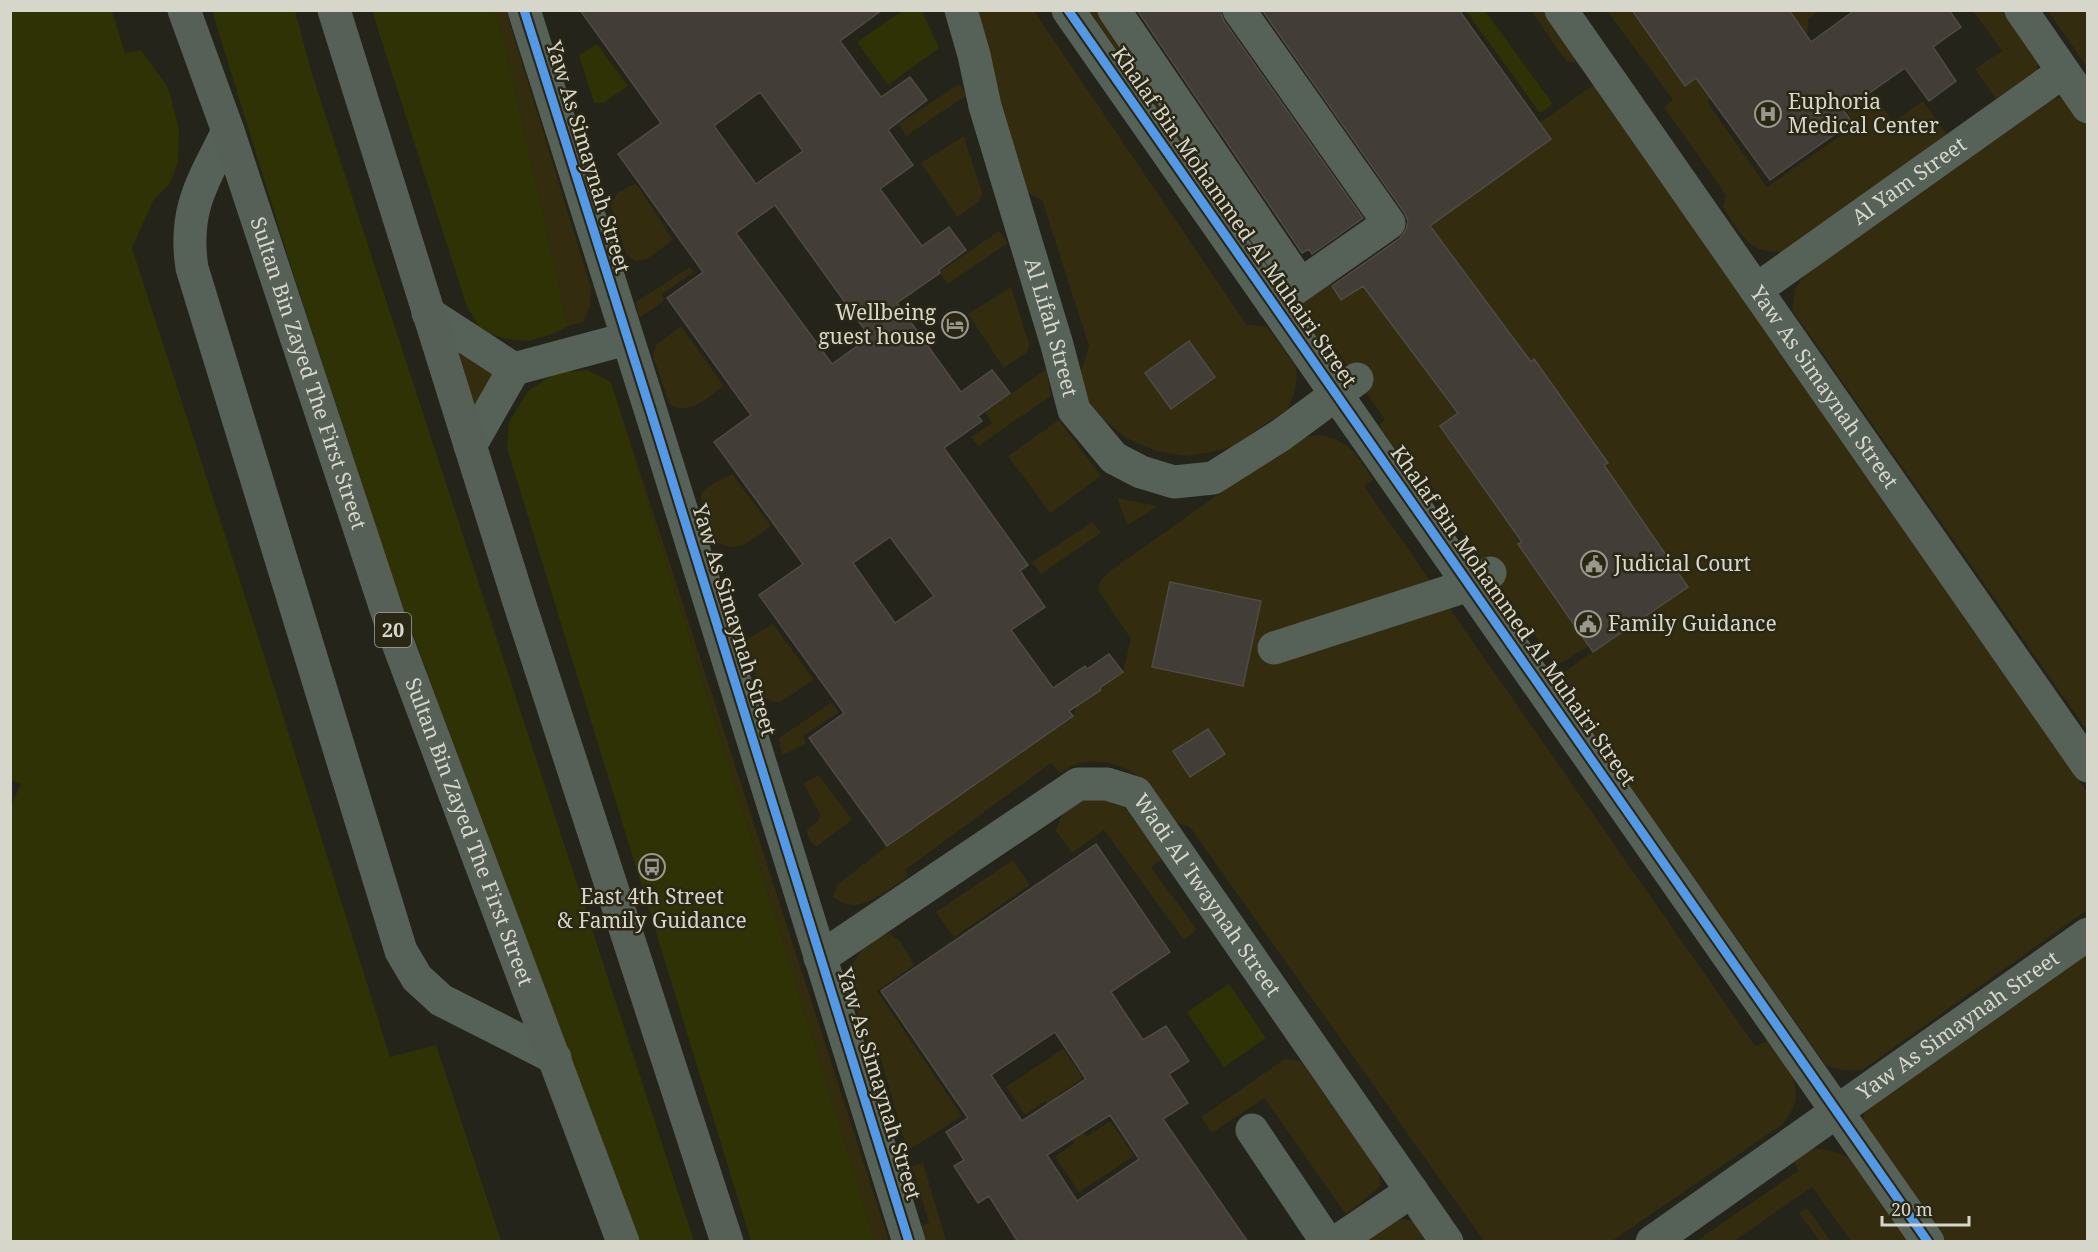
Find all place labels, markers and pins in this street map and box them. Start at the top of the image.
place label: Euphoria Medical Center [1788,87,1939,139]
hospital icon: Euphoria Medical Center [1753,99,1783,129]
place label: Wellbeing guest house [818,298,937,350]
hotel icon: Wellbeing guest house [940,310,970,340]
public building icon: Judicial Court [1579,549,1609,579]
place label: Judicial Court [1613,549,1751,577]
public building icon: Family Guidance [1573,609,1603,639]
place label: Family Guidance [1608,609,1777,637]
bus stop icon: East 4th Street & Family Guidance [637,852,667,882]
place label: East 4th Street & Family Guidance [557,882,747,934]

